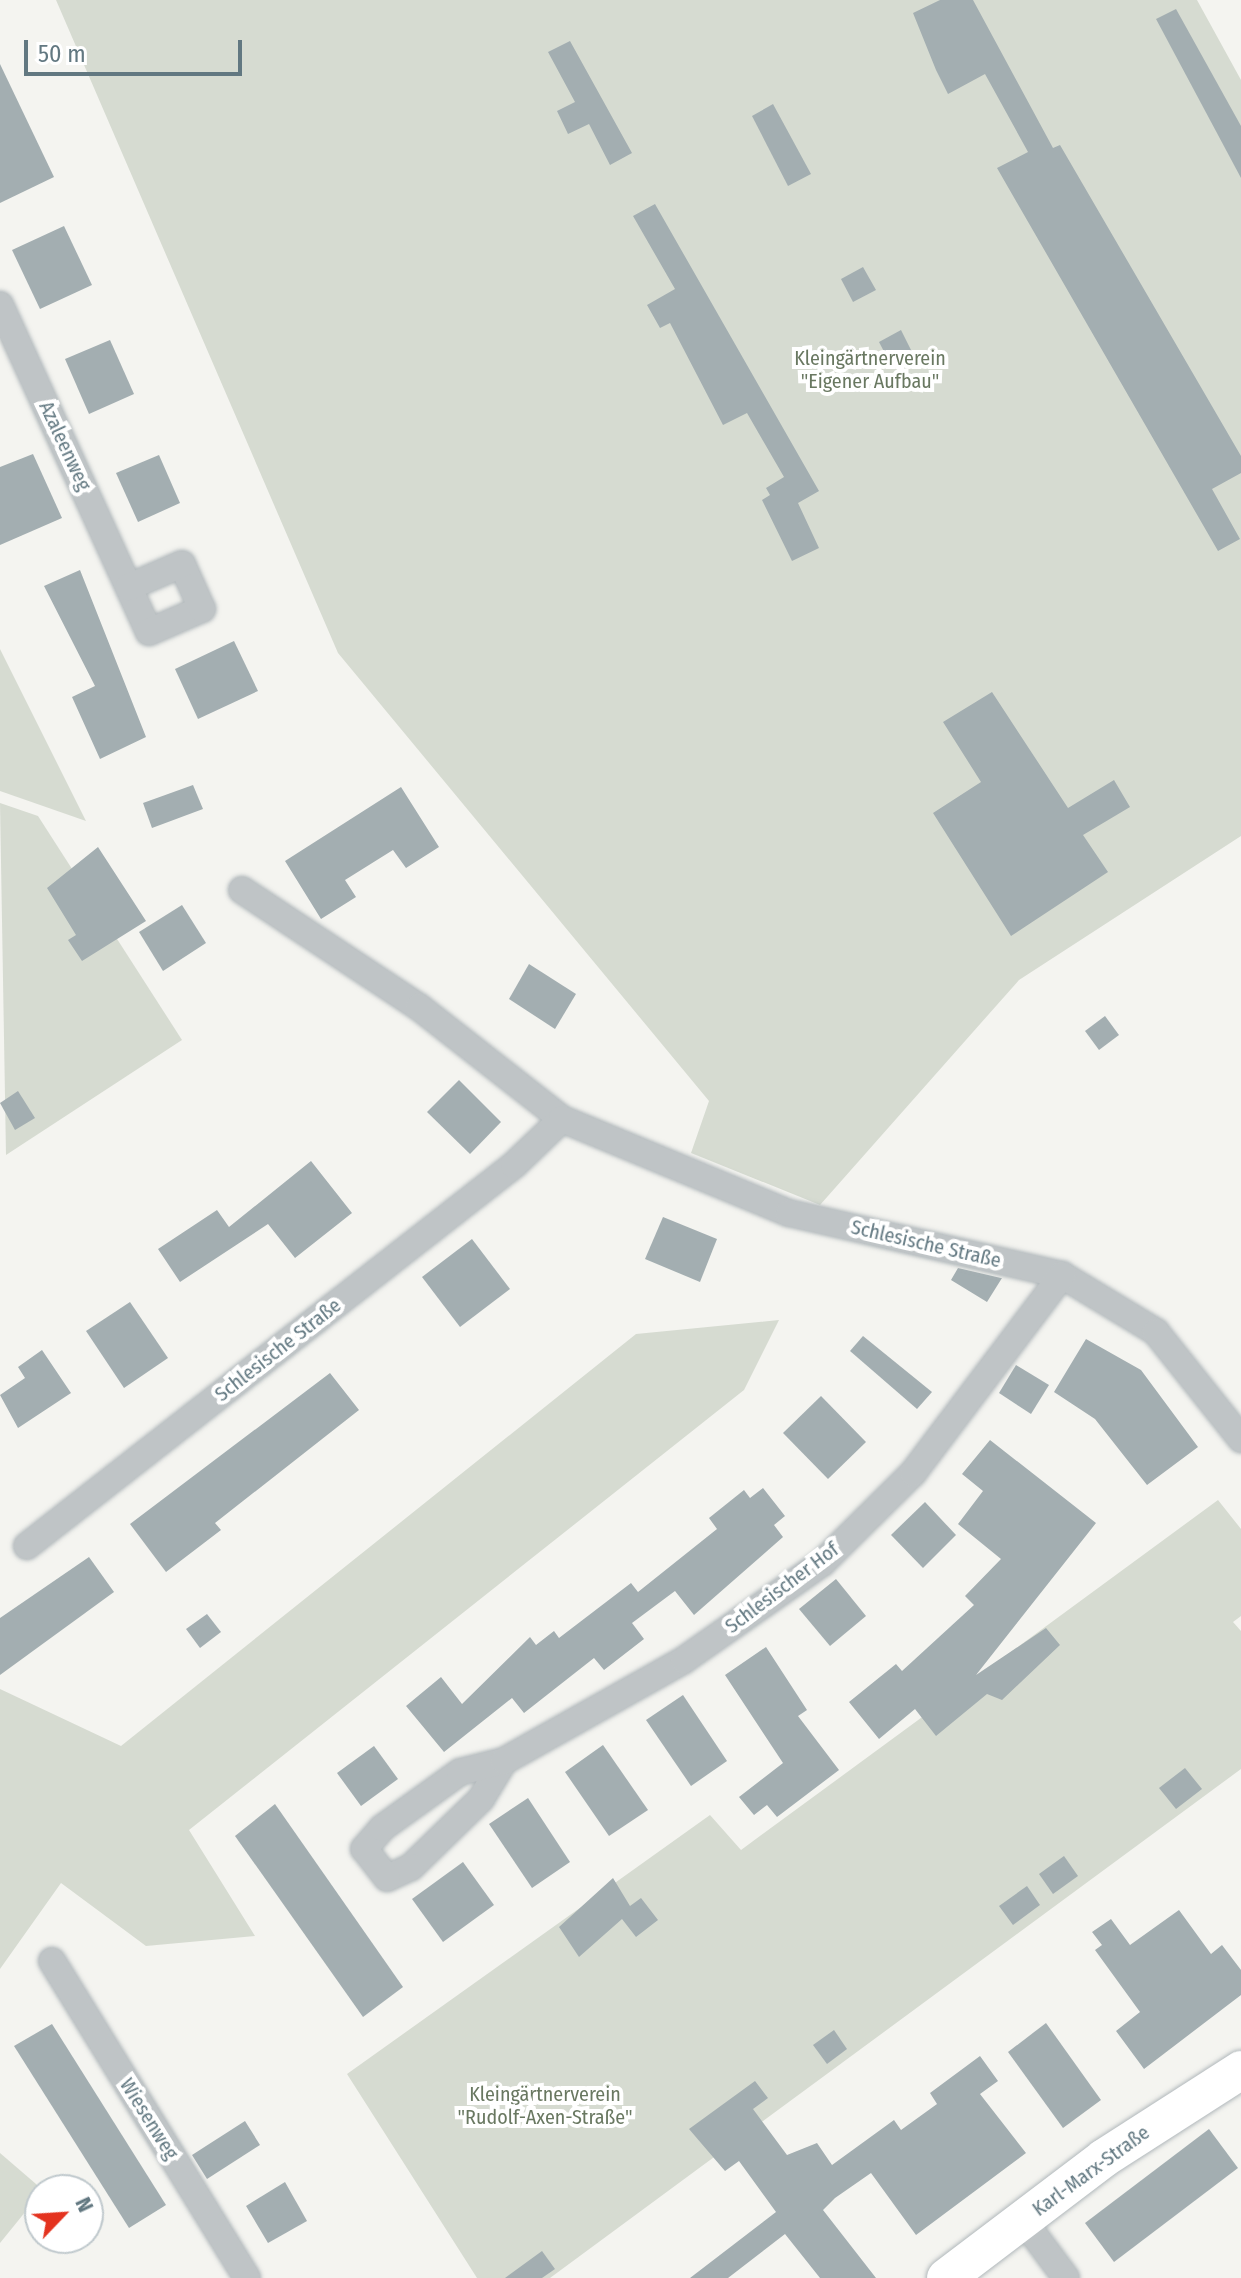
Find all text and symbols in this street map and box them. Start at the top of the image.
scale bar [28,24,246,74]
text: 50 m [38,40,86,68]
park label: Kleingärtnerverein "Eigener Aufbau" [794,347,946,394]
street label: Azaleenweg [34,398,96,494]
street label: Schlesische Straße [849,1215,1003,1273]
street label: Schlesische Straße [210,1293,346,1407]
street label: Schlesischer Hof [721,1538,843,1638]
street label: Wiesenweg [115,2074,183,2164]
park label: Kleingärtnerverein "Rudolf-Axen-Straße" [458,2083,632,2130]
street label: Karl-Marx-Straße [1028,2121,1154,2221]
north arrow [24,2174,104,2254]
text: N [69,2193,99,2216]

